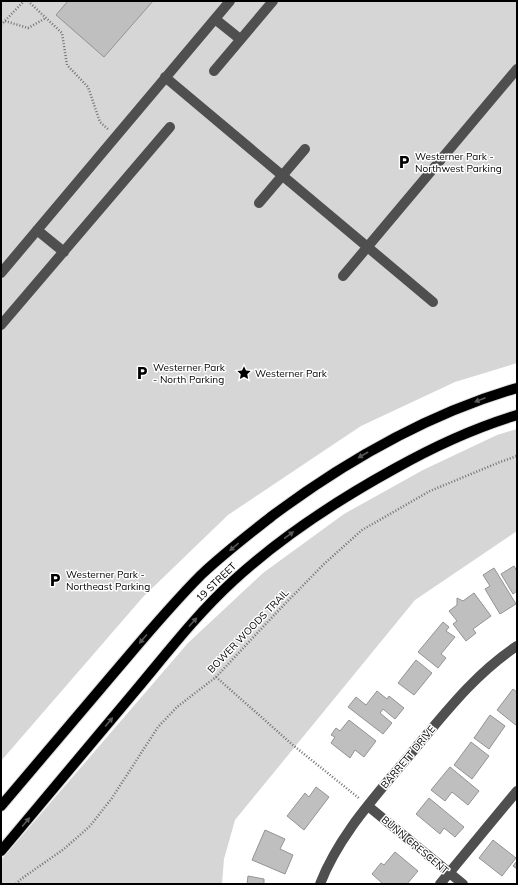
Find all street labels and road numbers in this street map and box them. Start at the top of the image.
street label: 19 STREET [193,559,239,605]
street label: BOWER WOODS TRAIL [204,586,292,676]
street label: BARRETT DRIVE [378,723,438,791]
street label: BUNN CRESCENT [379,813,451,877]

